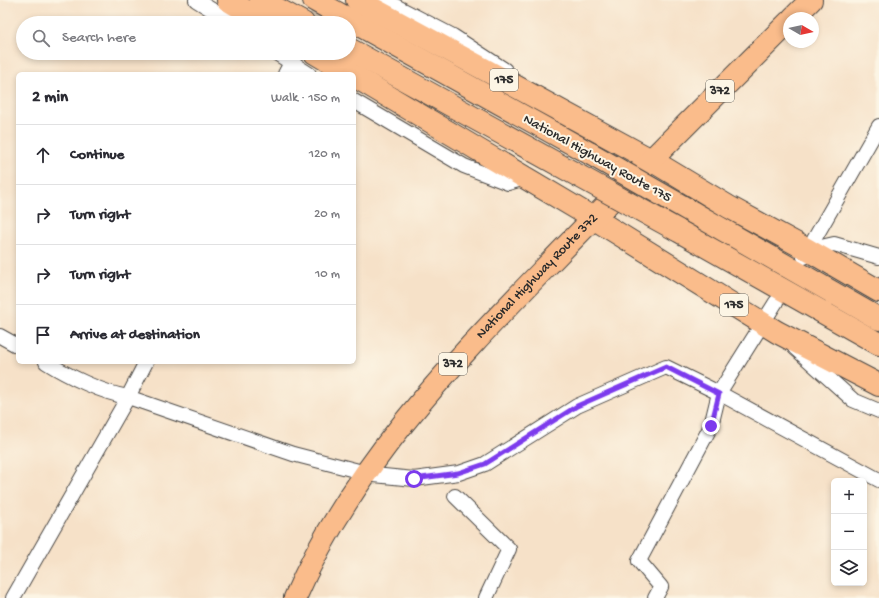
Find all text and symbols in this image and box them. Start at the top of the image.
north arrow [783,12,819,48]
search box [16,16,356,60]
icon: search [30,27,52,49]
text: Search here [62,29,136,47]
road number: 175 [490,69,518,91]
road number: 372 [706,80,734,102]
text: 2 min [32,88,68,108]
text: Walk · 150 m [271,91,340,106]
street label: National Highway Route 175 [520,111,674,207]
icon: ahead [32,144,54,166]
text: Continue [70,146,124,164]
text: 120 m [309,147,340,162]
icon: right [32,204,54,226]
text: Turn right [70,206,130,224]
text: 20 m [314,207,340,222]
street label: National Highway Route 372 [473,210,602,343]
icon: right [32,264,54,286]
text: Turn right [70,266,130,284]
text: 10 m [315,267,340,282]
road number: 175 [720,294,748,316]
icon: arrive [32,324,54,346]
text: Arrive at destination [70,326,200,344]
road number: 372 [439,353,467,375]
route end [702,417,720,435]
route start [405,470,423,488]
map controls [831,478,867,586]
button: + [831,478,867,514]
button: − [831,514,867,550]
button: layers [831,550,867,586]

